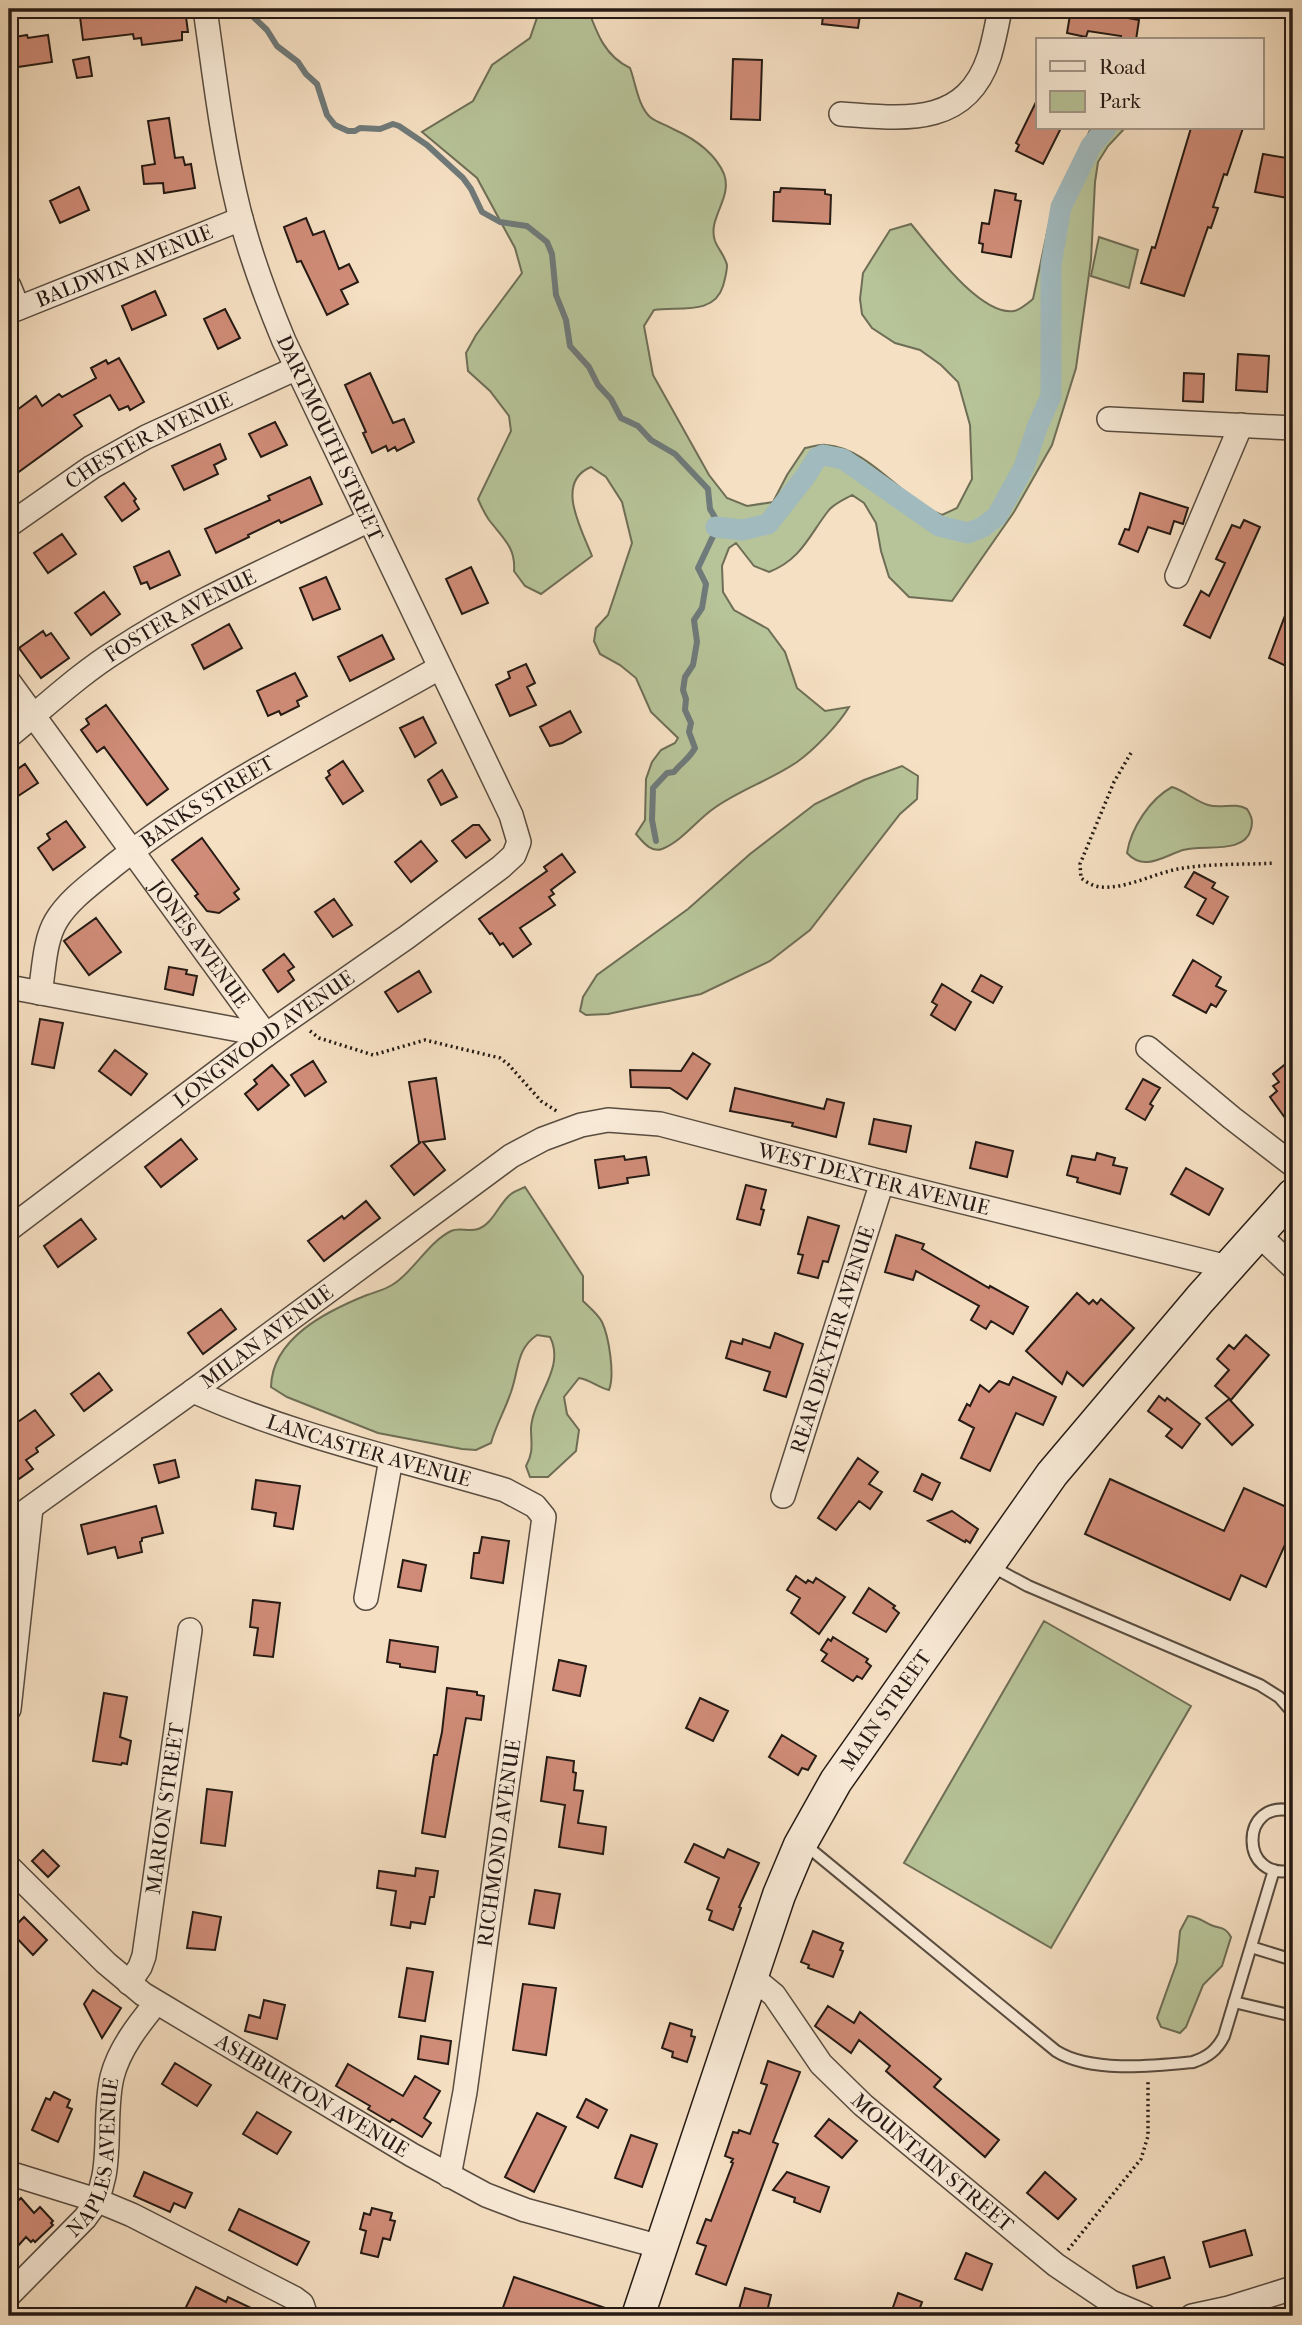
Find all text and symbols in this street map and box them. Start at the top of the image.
legend [1036,38,1264,130]
text: Road [1099,55,1146,79]
text: Park [1099,89,1141,113]
street label: BALDWIN AVENUE [32,220,216,312]
street label: DARTMOUTH STREET [272,331,389,546]
street label: CHESTER AVENUE [61,387,236,494]
street label: FOSTER AVENUE [100,564,260,667]
street label: BANKS STREET [136,750,279,853]
street label: JONES AVENUE [144,874,254,1013]
street label: LONGWOOD AVENUE [169,965,359,1112]
street label: WEST DEXTER AVENUE [754,1138,993,1220]
street label: REAR DEXTER AVENUE [785,1223,879,1456]
street label: MILAN AVENUE [196,1280,338,1393]
street label: LANCASTER AVENUE [264,1409,474,1492]
street label: MAIN STREET [835,1645,937,1775]
street label: MARION STREET [141,1720,189,1896]
street label: RICHMOND AVENUE [473,1737,525,1948]
street label: ASHBURTON AVENUE [211,2028,413,2162]
street label: NAPLES AVENUE [61,2076,123,2242]
street label: MOUNTAIN STREET [846,2088,1019,2237]

